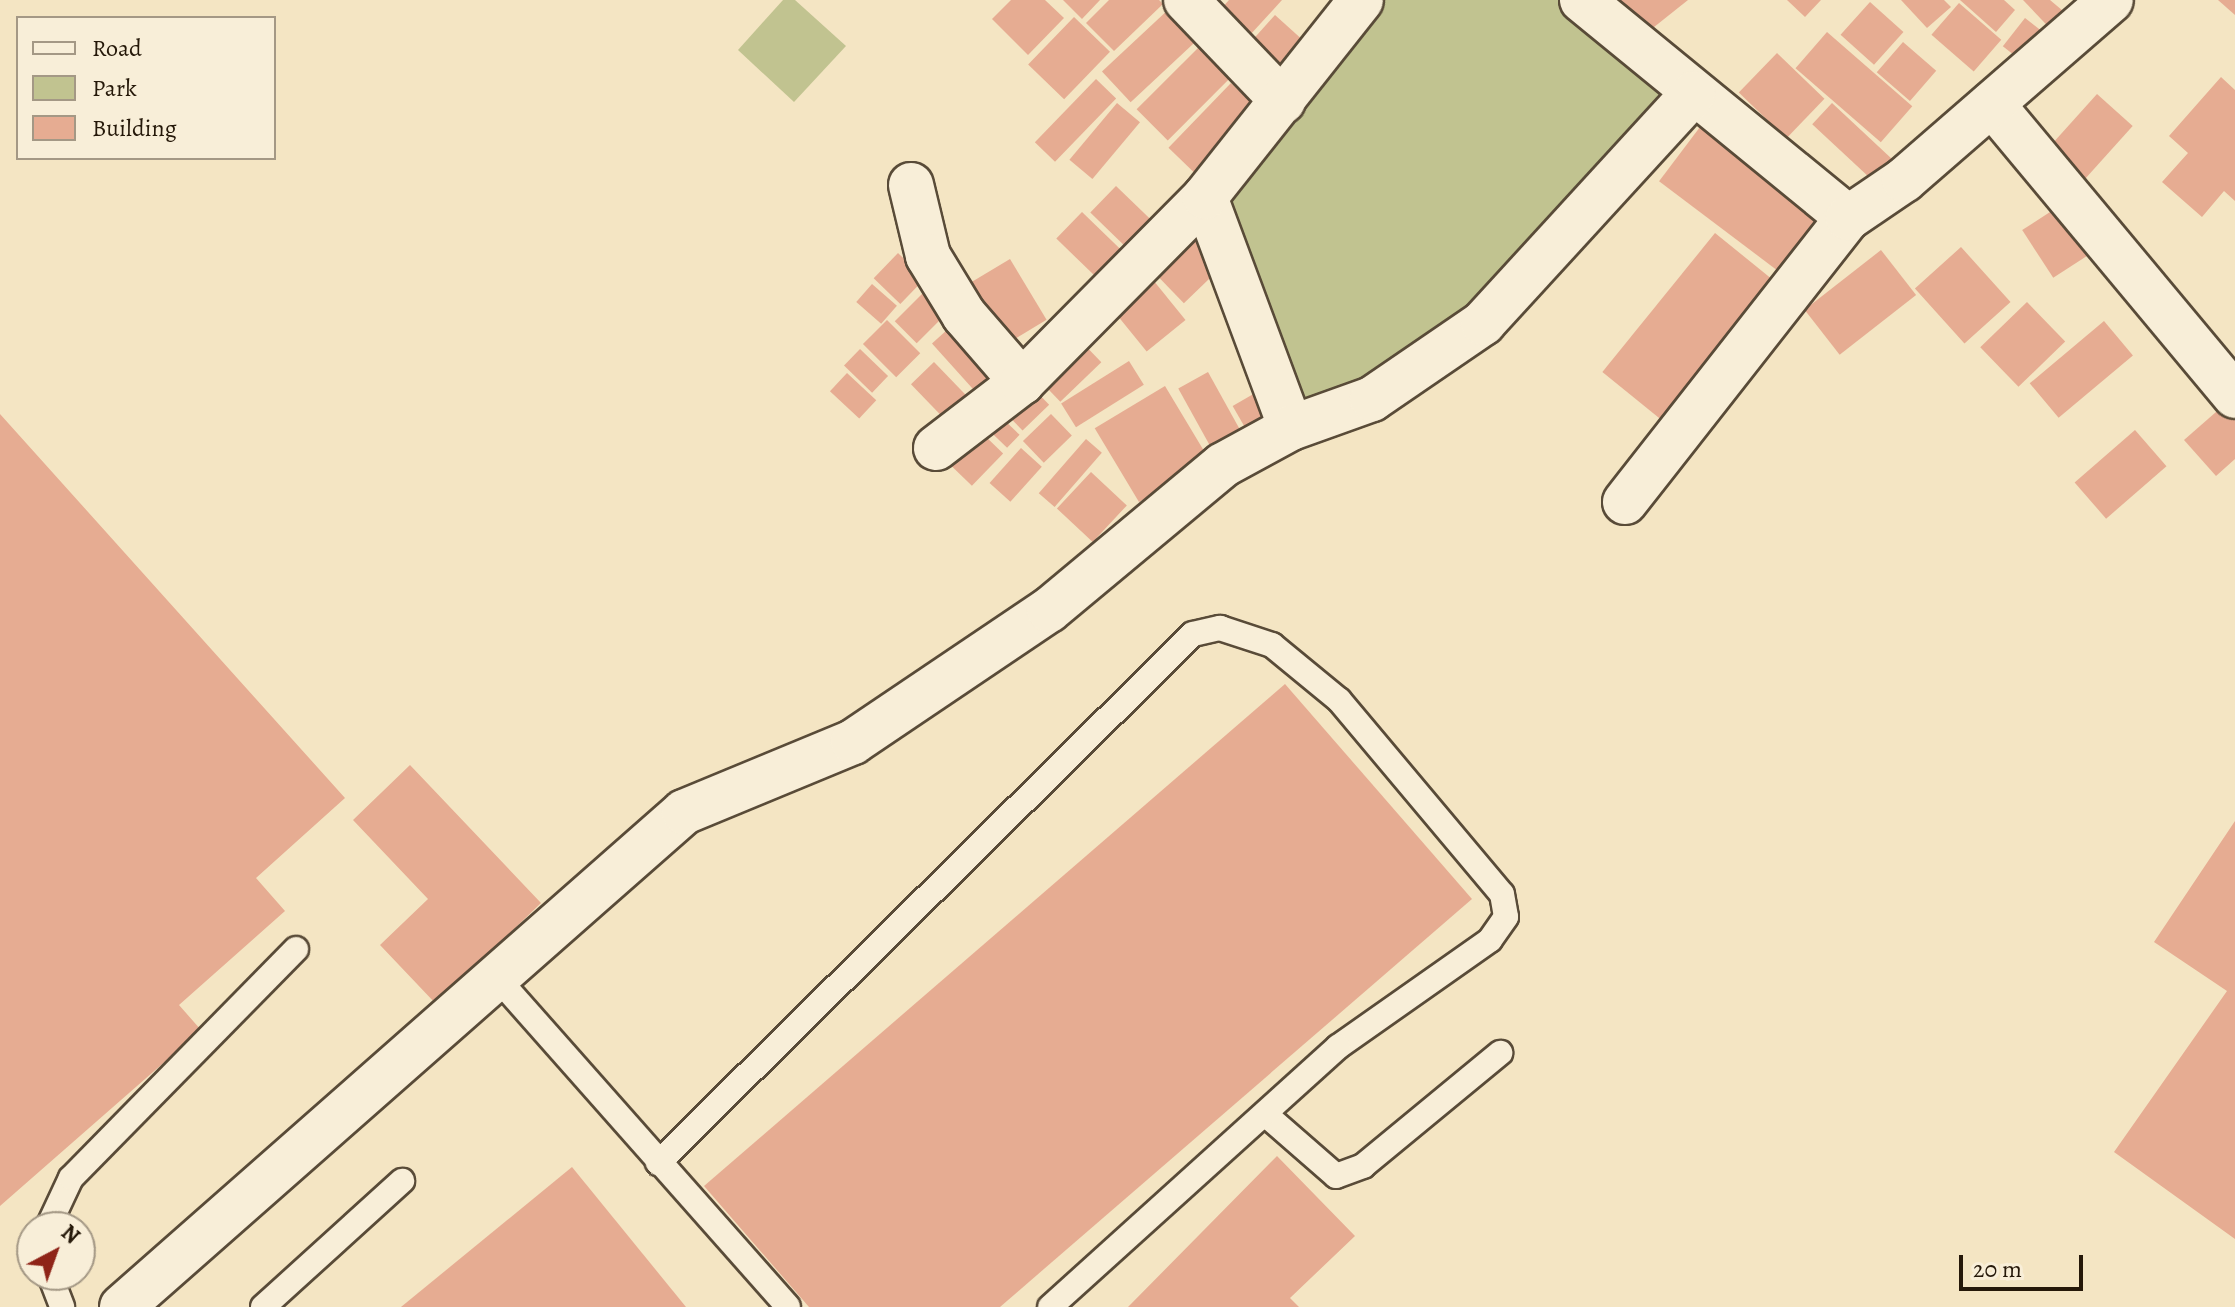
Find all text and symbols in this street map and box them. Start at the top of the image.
legend [16,16,276,160]
text: Road [92,32,142,64]
text: Park [92,72,137,104]
text: Building [92,112,177,144]
north arrow [16,1211,96,1291]
text: N [55,1218,86,1251]
scale bar [1963,1239,2087,1289]
text: 20 m [1973,1253,2022,1285]

